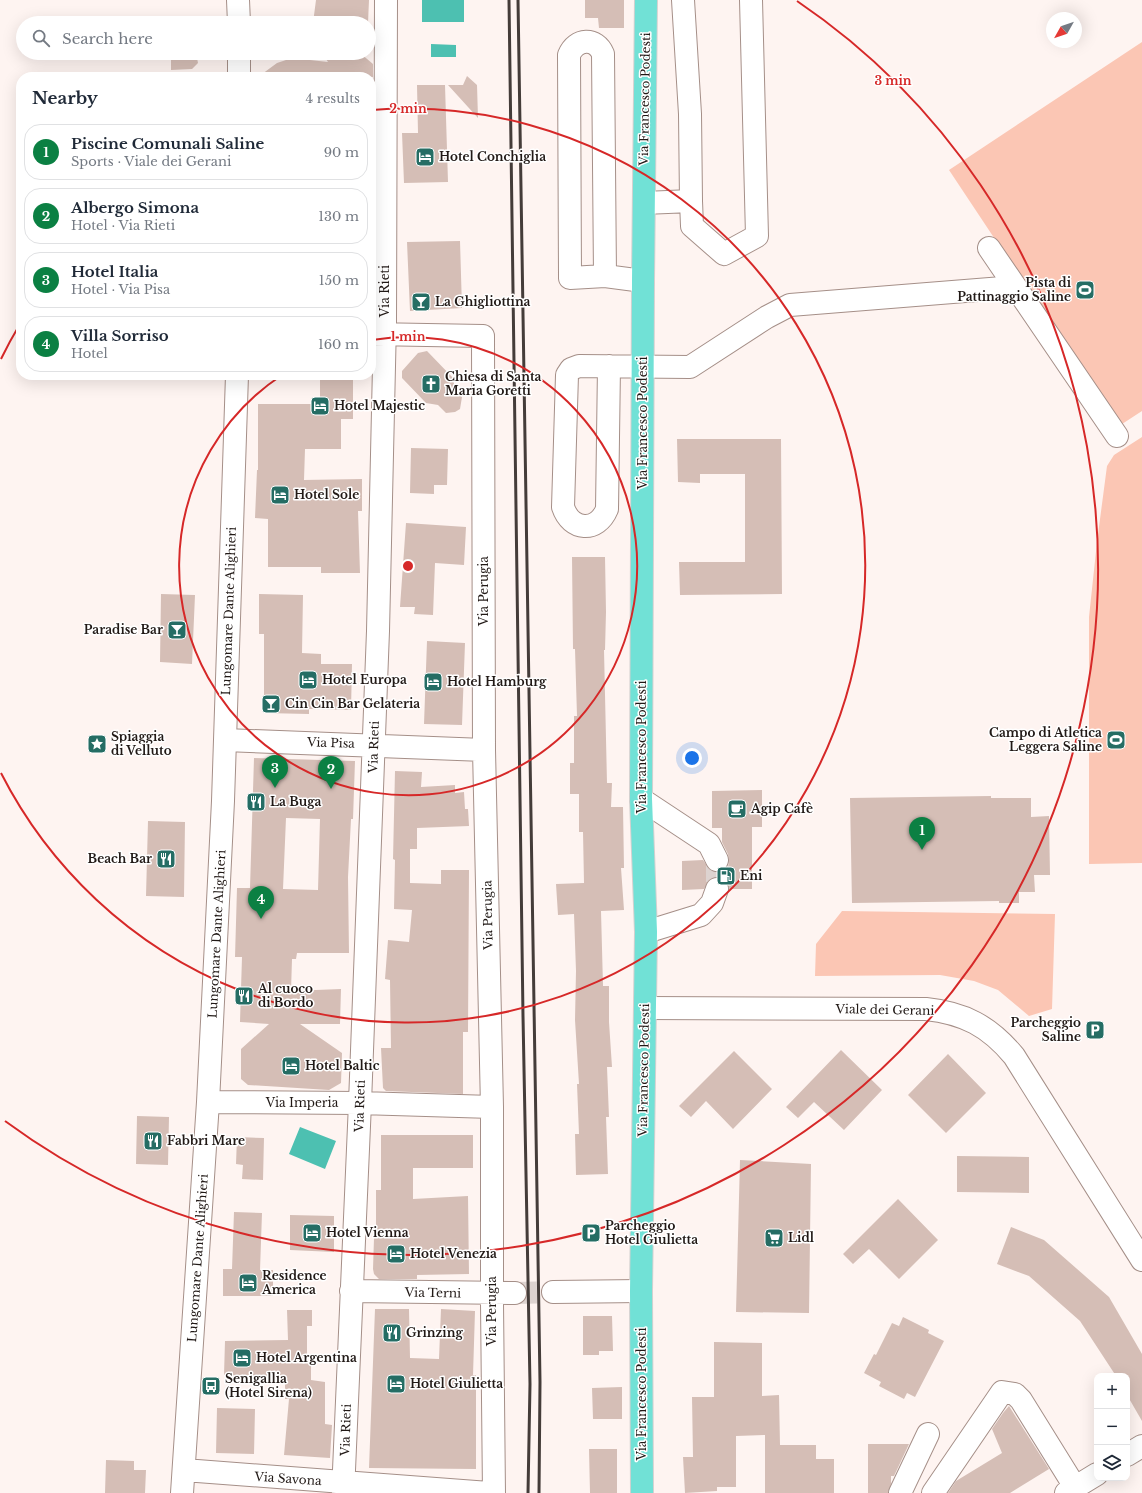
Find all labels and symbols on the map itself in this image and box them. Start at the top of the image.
north arrow [1046,12,1082,48]
street label: Via Francesco Podesti [636,32,653,167]
text: 3 min [874,73,912,88]
text: 2 min [389,101,427,116]
hotel icon: Hotel Conchiglia [414,146,436,168]
place label: Hotel Conchiglia [439,149,546,164]
street label: Via Rieti [377,265,392,318]
place label: Pista di Pattinaggio Saline [957,275,1072,304]
sports icon: Pista di Pattinaggio Saline [1074,279,1096,301]
bar icon: La Ghigliottina [410,291,432,313]
place label: La Ghigliottina [435,294,531,309]
text: 1 min [391,329,426,344]
street label: Via Francesco Podesti [635,356,650,491]
place label: Chiesa di Santa Maria Goretti [445,369,541,398]
church icon: Chiesa di Santa Maria Goretti [420,373,442,395]
hotel icon: Hotel Majestic [309,395,331,417]
place label: Hotel Majestic [334,398,425,413]
hotel icon: Hotel Sole [269,484,291,506]
place label: Hotel Sole [294,487,359,502]
street label: Lungomare Dante Alighieri [218,526,239,696]
street label: Via Perugia [476,556,491,627]
centre of rings [401,559,415,573]
bar icon: Paradise Bar [166,619,188,641]
place label: Paradise Bar [84,622,163,637]
hotel icon: Hotel Europa [297,669,319,691]
hotel icon: Hotel Hamburg [422,671,444,693]
place label: Hotel Europa [322,672,407,687]
place label: Hotel Hamburg [447,674,547,689]
street label: Via Francesco Podesti [634,680,649,815]
bar icon: Cin Cin Bar Gelateria [260,693,282,715]
place label: Cin Cin Bar Gelateria [285,696,420,711]
street label: Via Rieti [365,721,382,774]
place label: Campo di Atletica Leggera Saline [989,725,1102,754]
place label: Spiaggia di Velluto [111,729,172,758]
sports icon: Campo di Atletica Leggera Saline [1105,729,1127,751]
place icon: Spiaggia di Velluto [86,733,108,755]
street label: Via Pisa [306,734,356,751]
your location [682,748,702,768]
pin: 3 [262,755,288,788]
pin: 2 [318,756,344,789]
restaurant icon: La Buga [245,791,267,813]
place label: La Buga [270,794,321,809]
cafe icon: Agip Cafè [726,798,748,820]
place label: Agip Cafè [750,801,813,816]
pin: 1 [909,817,935,850]
restaurant icon: Beach Bar [155,848,177,870]
street label: Lungomare Dante Alighieri [205,849,228,1019]
place label: Beach Bar [88,851,152,866]
fuel station icon: Eni [715,865,737,887]
place label: Eni [740,868,763,883]
street label: Via Perugia [479,880,496,951]
pin: 4 [248,886,274,919]
place label: Al cuoco di Bordo [257,981,314,1010]
restaurant icon: Al cuoco di Bordo [233,985,255,1007]
street label: Viale dei Gerani [834,1001,935,1018]
street label: Via Francesco Podesti [635,1003,652,1138]
place label: Parcheggio Saline [1010,1015,1081,1044]
parking icon: Parcheggio Saline [1084,1019,1106,1041]
hotel icon: Hotel Baltic [280,1055,302,1077]
place label: Hotel Baltic [305,1058,380,1073]
street label: Via Rieti [351,1080,368,1133]
street label: Via Imperia [265,1095,339,1110]
restaurant icon: Fabbri Mare [142,1130,164,1152]
place label: Fabbri Mare [167,1133,245,1148]
street label: Lungomare Dante Alighieri [184,1173,211,1343]
place label: Parcheggio Hotel Giulietta [605,1218,698,1247]
hotel icon: Hotel Vienna [301,1222,323,1244]
parking icon: Parcheggio Hotel Giulietta [580,1222,602,1244]
place label: Hotel Vienna [326,1225,409,1240]
supermarket icon: Lidl [763,1227,785,1249]
place label: Lidl [788,1230,815,1245]
hotel icon: Hotel Venezia [385,1243,407,1265]
place label: Hotel Venezia [410,1246,497,1261]
place label: Residence America [261,1268,327,1297]
hotel icon: Residence America [237,1272,259,1294]
street label: Via Perugia [484,1276,499,1347]
street label: Via Terni [404,1284,461,1300]
restaurant icon: Grinzing [381,1322,403,1344]
place label: Grinzing [406,1325,463,1340]
street label: Via Francesco Podesti [634,1327,649,1462]
hotel icon: Hotel Argentina [231,1347,253,1369]
place label: Hotel Argentina [256,1350,357,1365]
place label: Senigallia (Hotel Sirena) [225,1371,312,1400]
hotel icon: Hotel Giulietta [385,1373,407,1395]
bus stop icon: Senigallia (Hotel Sirena) [200,1375,222,1397]
place label: Hotel Giulietta [410,1376,503,1391]
street label: Via Rieti [337,1404,354,1457]
street label: Via Savona [253,1469,322,1488]

